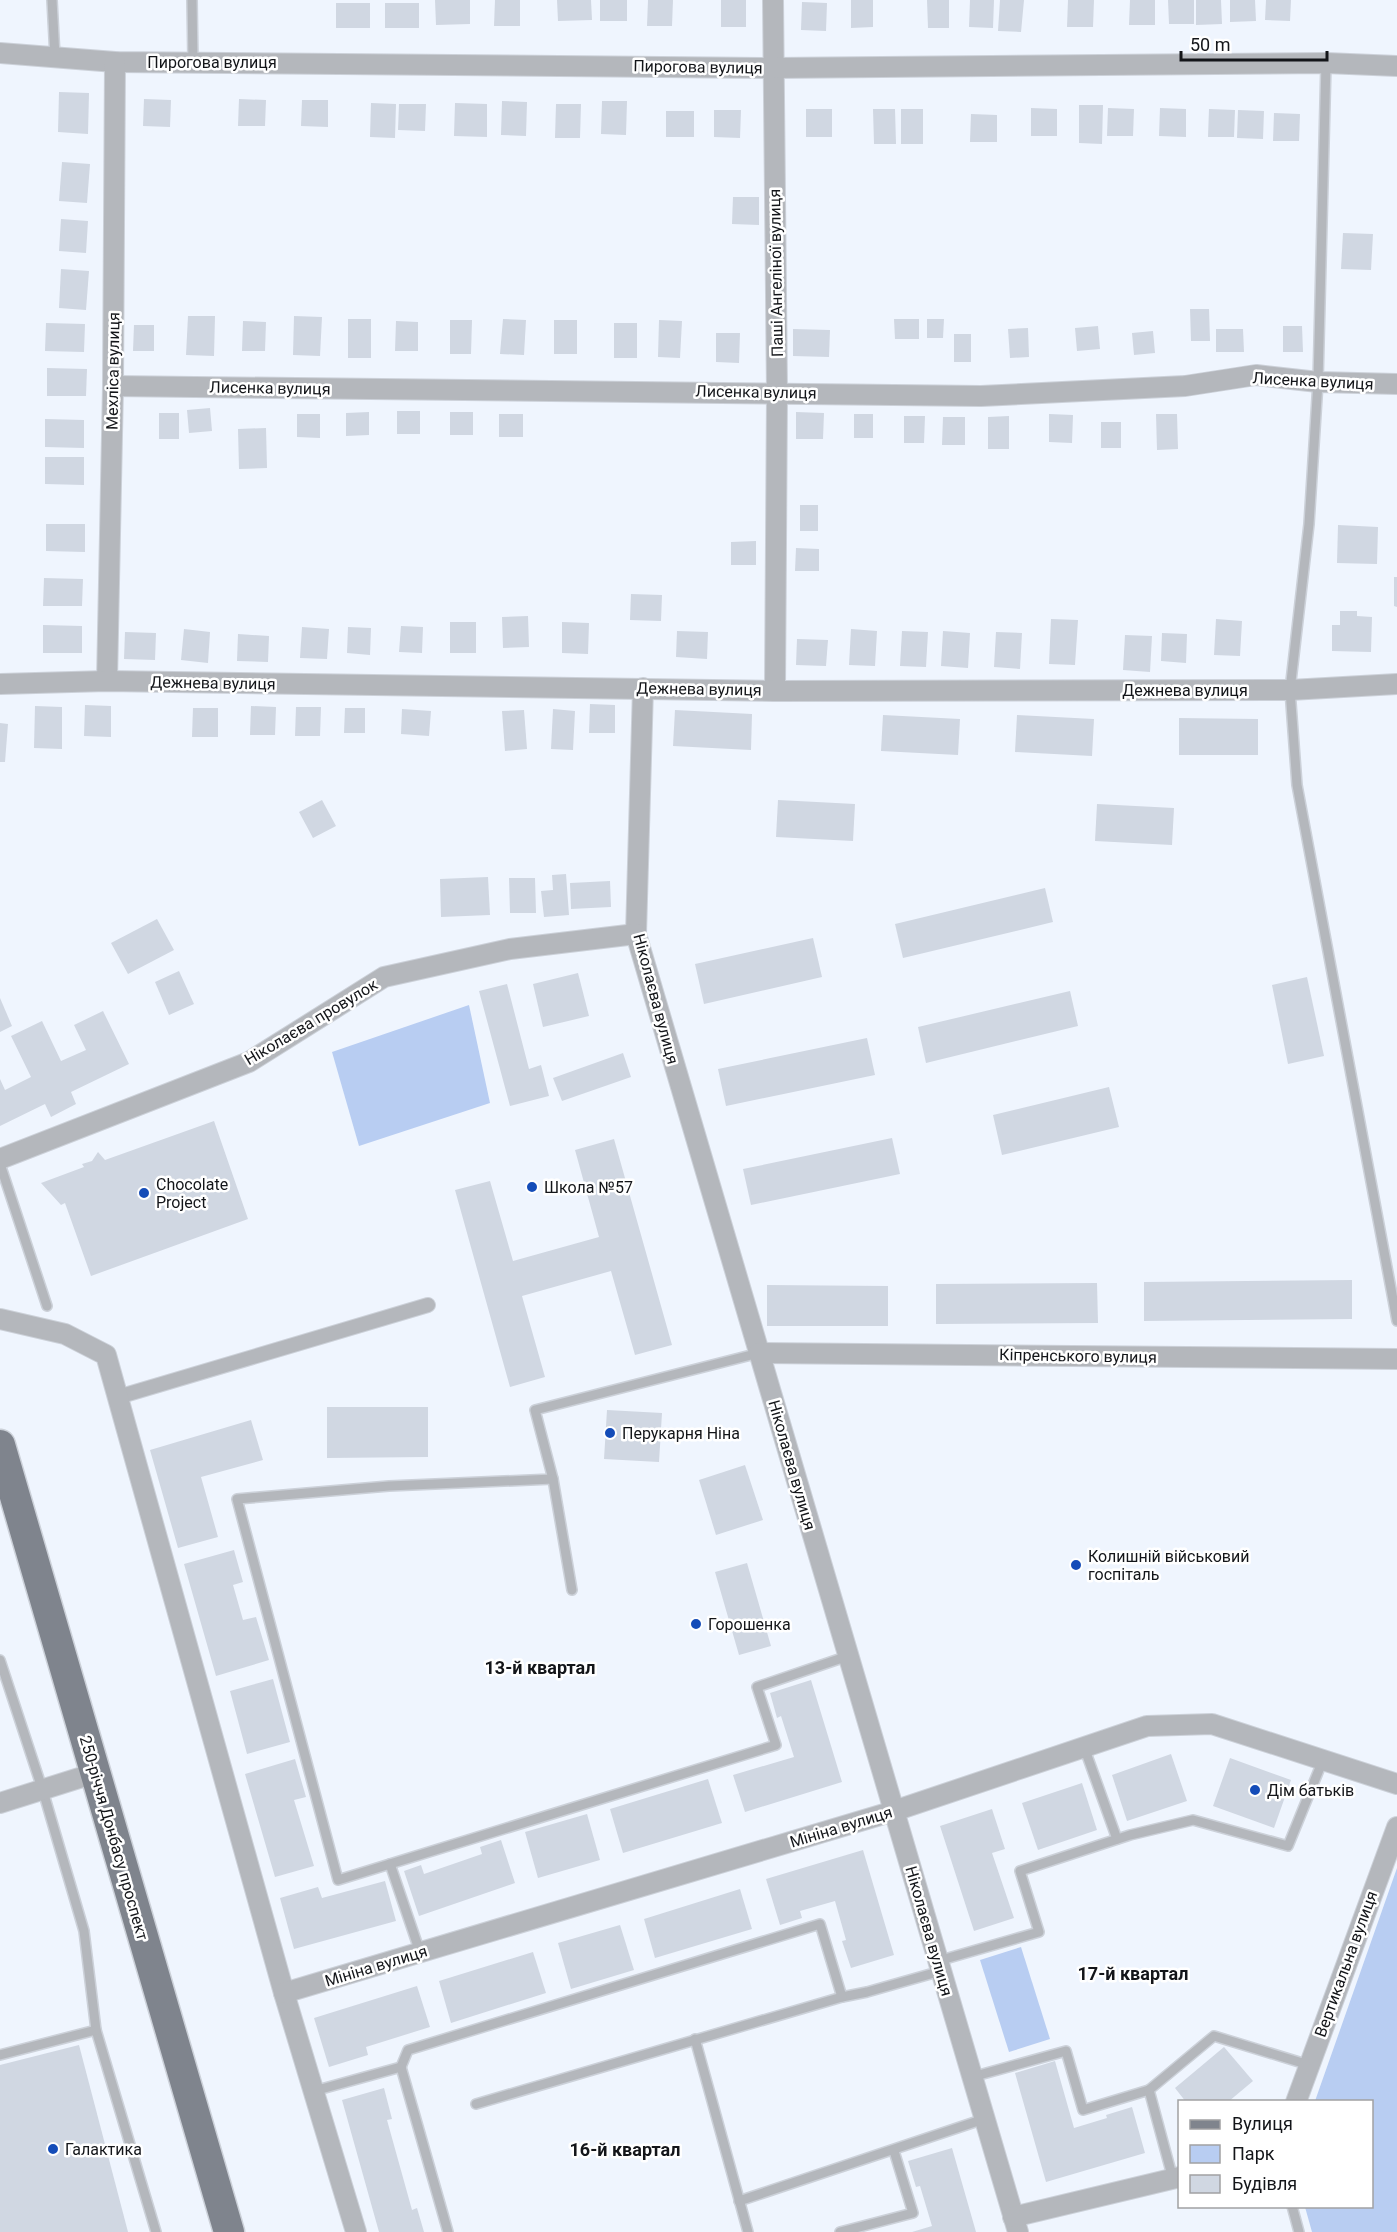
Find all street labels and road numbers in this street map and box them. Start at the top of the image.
street label: Пирогова вулиця [147,53,277,72]
street label: Пирогова вулиця [633,56,763,78]
street label: Паші Ангеліної вулиця [765,189,787,357]
street label: Мехліса вулиця [102,312,124,430]
street label: Лисенка вулиця [1252,368,1374,394]
street label: Лисенка вулиця [209,377,331,399]
street label: Лисенка вулиця [695,381,817,403]
street label: Дежнева вулиця [150,672,276,694]
street label: Дежнева вулиця [636,678,762,700]
street label: Дежнева вулиця [1122,681,1248,700]
street label: Ніколаєва вулиця [629,932,683,1066]
street label: Ніколаєва провулок [241,975,381,1069]
street label: Кіпренського вулиця [999,1345,1157,1367]
street label: Ніколаєва вулиця [764,1398,820,1532]
street label: 250-річчя Донбасу проспект [76,1733,152,1943]
street label: Мініна вулиця [788,1802,894,1852]
street label: Ніколаєва вулиця [901,1864,957,1998]
street label: Вертикальна вулиця [1311,1888,1381,2040]
street label: Мініна вулиця [323,1941,429,1991]

